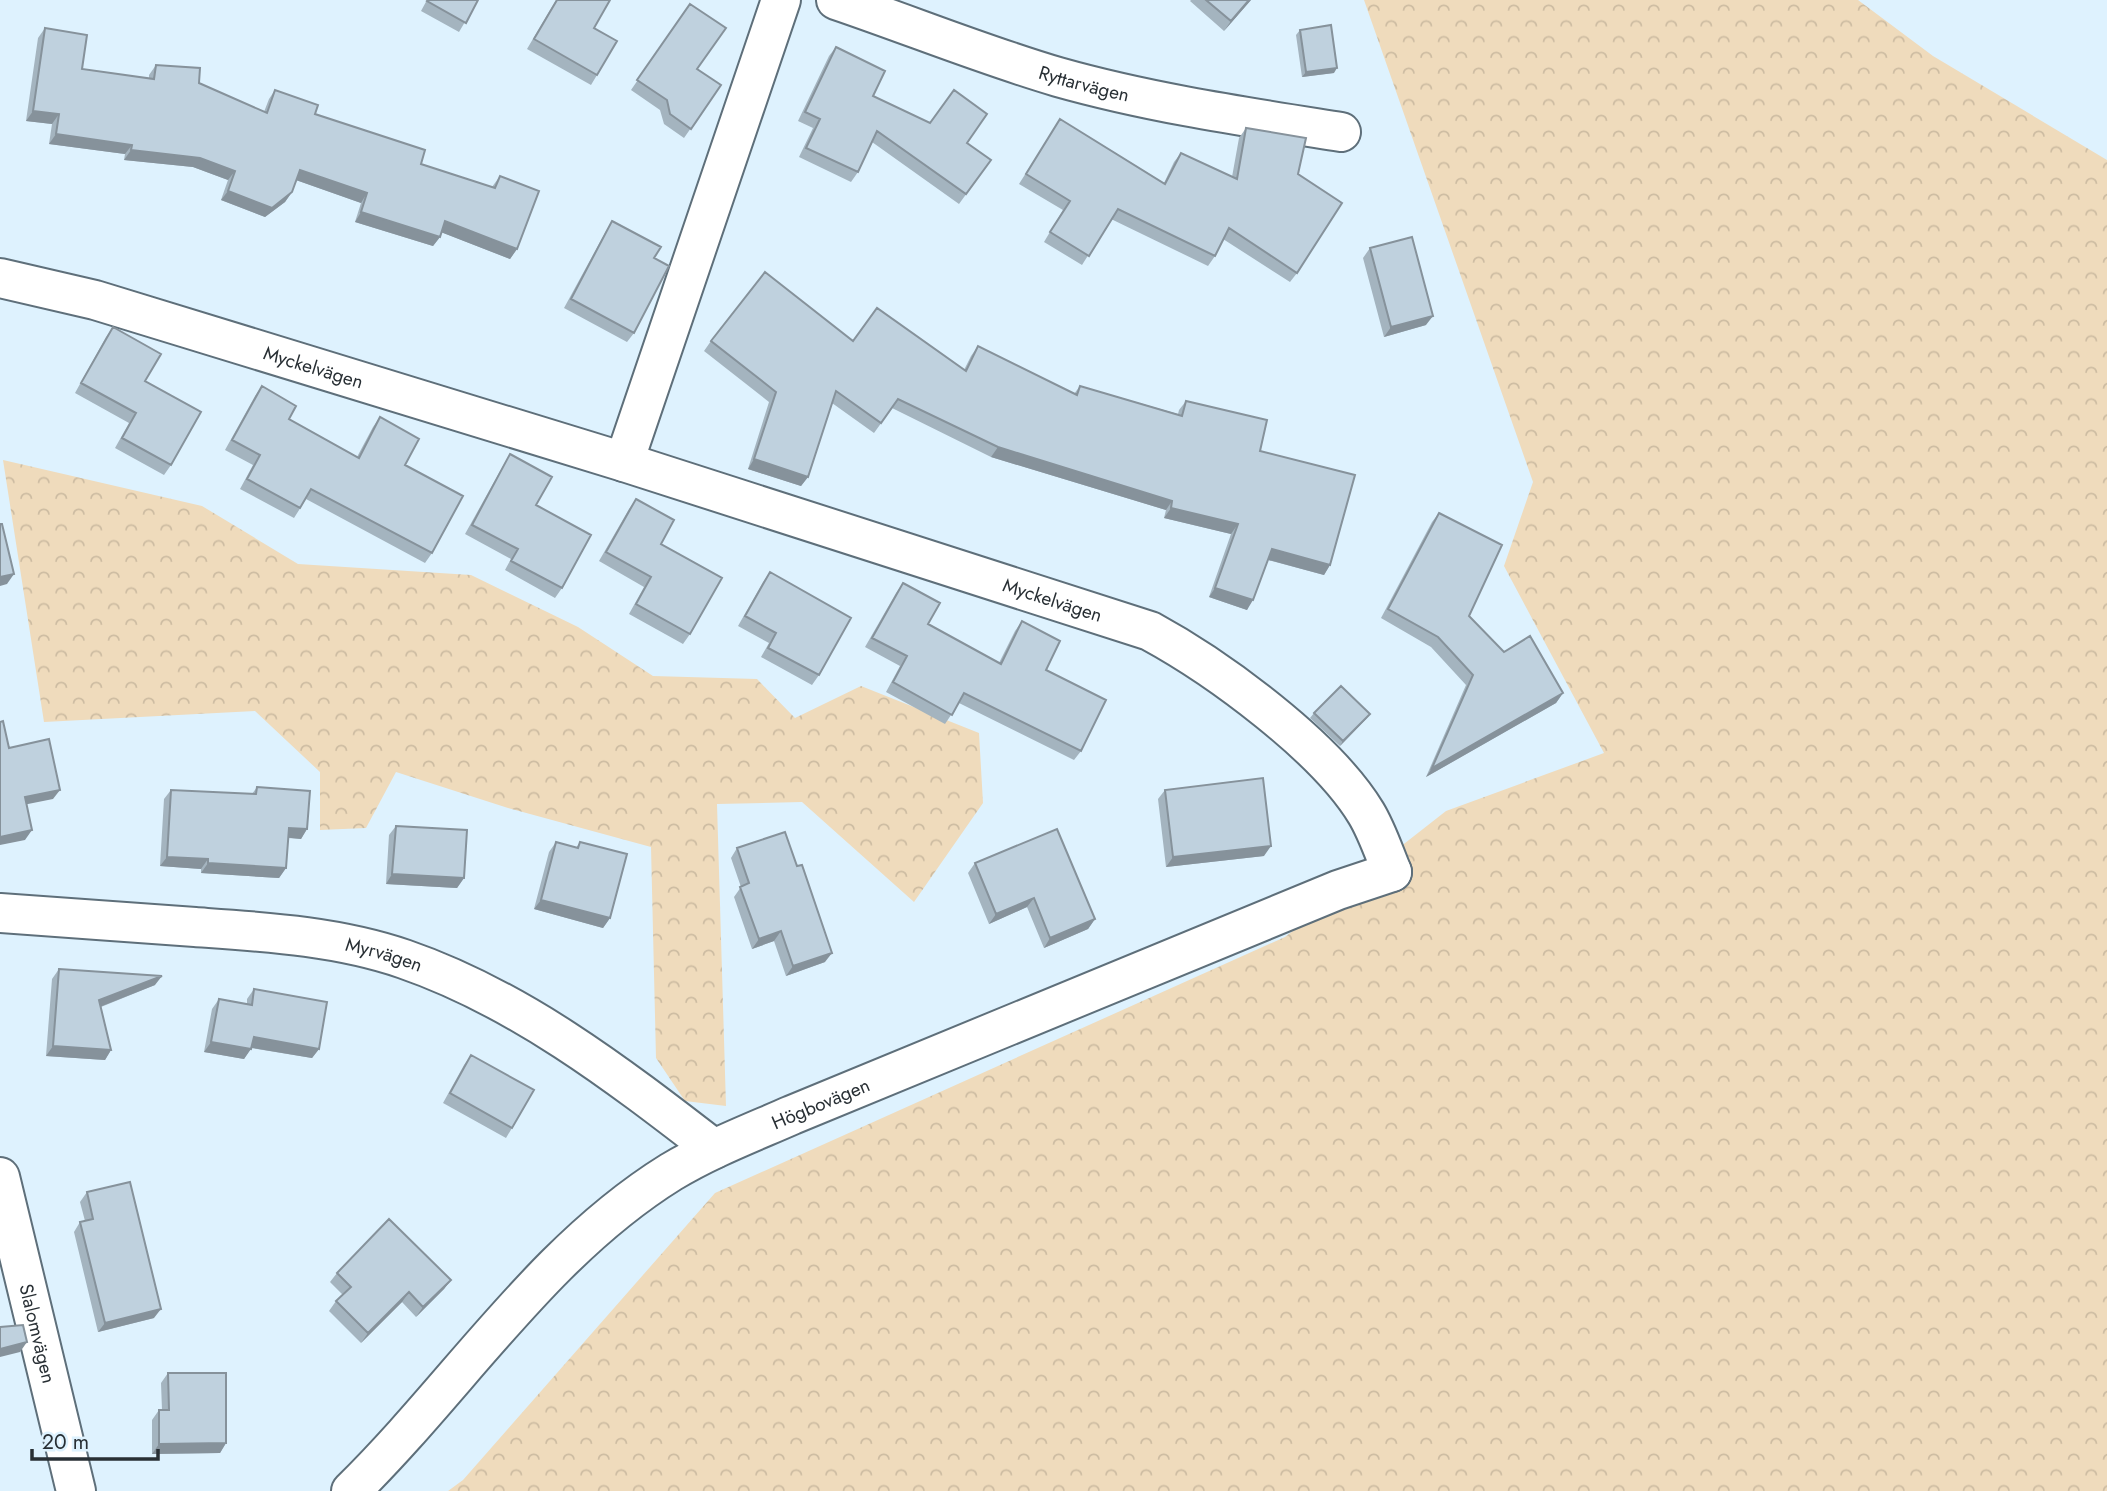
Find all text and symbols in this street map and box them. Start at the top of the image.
street label: Ryttarvägen [1035,59,1132,108]
street label: Myckelvägen [260,339,367,395]
street label: Myckelvägen [999,572,1106,629]
street label: Myrvägen [343,931,426,979]
street label: Högbovägen [767,1071,874,1136]
street label: Slalomvägen [12,1281,62,1386]
scale bar [32,1418,158,1462]
text: 20 m [42,1427,89,1457]

